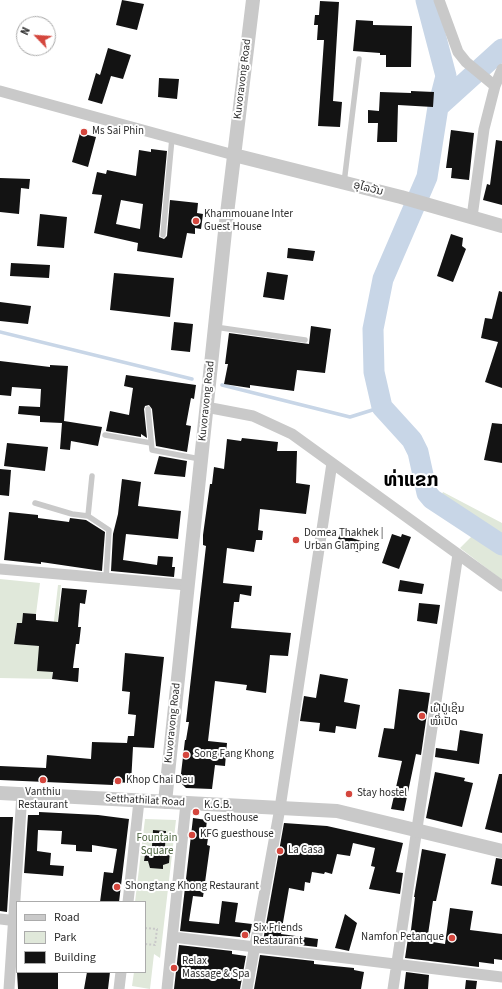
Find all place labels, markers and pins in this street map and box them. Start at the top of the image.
place label: Ms Sai Phin [92,125,144,139]
marker: Ms Sai Phin [79,127,89,137]
place label: Khammouane Inter Guest House [204,208,293,234]
marker: Khammouane Inter Guest House [191,216,201,226]
place label: Domea Thakhek | Urban Glamping [304,527,383,553]
marker: Domea Thakhek | Urban Glamping [291,535,301,545]
place label: ເຝີປູ່ເຊີນ ໝີ່ເປັດ [430,703,464,729]
marker: ເຝີປູ່ເຊີນ ໝີ່ເປັດ [417,711,427,721]
place label: Song Fang Khong [194,748,274,762]
marker: Song Fang Khong [181,750,191,760]
place label: Khop Chai Deu [126,774,194,788]
marker: Vanthiu Restaurant [38,775,48,785]
marker: Khop Chai Deu [113,776,123,786]
place label: Vanthiu Restaurant [18,786,68,812]
place label: Stay hostel [357,787,407,801]
marker: Stay hostel [344,789,354,799]
place label: K.G.B. Guesthouse [204,799,258,825]
marker: K.G.B. Guesthouse [191,807,201,817]
place label: KFG guesthouse [200,828,274,842]
marker: KFG guesthouse [187,830,197,840]
place label: La Casa [288,844,323,858]
marker: La Casa [275,846,285,856]
place label: Shongtang Khong Restaurant [125,880,259,894]
marker: Shongtang Khong Restaurant [112,882,122,892]
place label: Six Friends Restaurant [253,922,303,948]
marker: Six Friends Restaurant [240,930,250,940]
place label: Namfon Petanque [361,931,444,945]
marker: Namfon Petanque [447,933,457,943]
place label: Relax Massage & Spa [182,955,250,981]
marker: Relax Massage & Spa [169,963,179,973]

